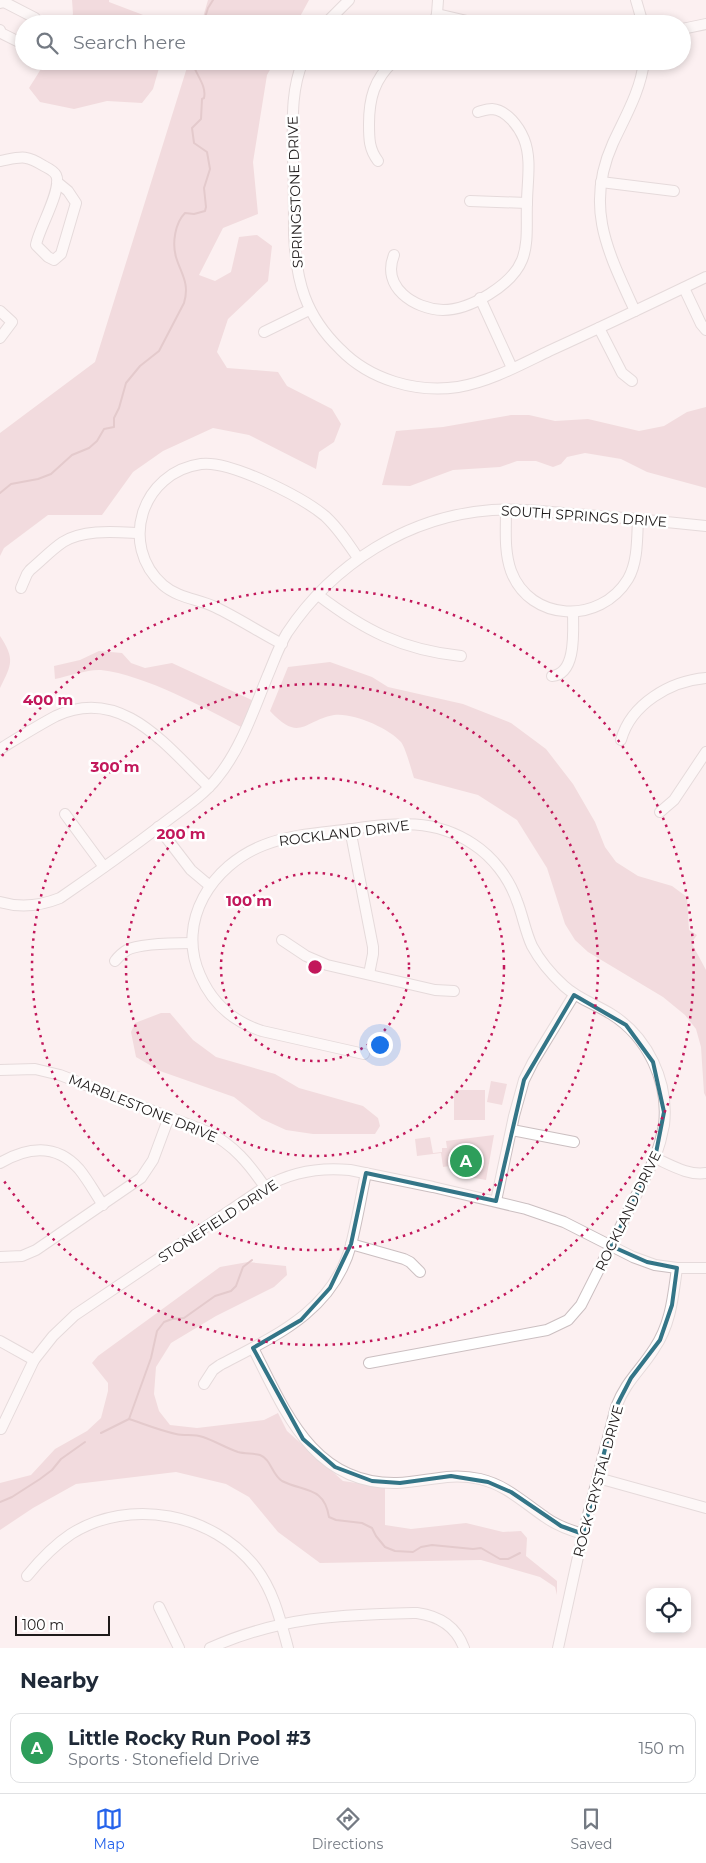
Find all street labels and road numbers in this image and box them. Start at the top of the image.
street label: SPRINGSTONE DRIVE [283,116,307,268]
street label: SOUTH SPRINGS DRIVE [500,501,668,531]
street label: ROCKLAND DRIVE [278,816,410,850]
street label: MARBLESTONE DRIVE [66,1070,220,1146]
street label: ROCKLAND DRIVE [591,1148,665,1274]
street label: STONEFIELD DRIVE [155,1175,281,1267]
street label: ROCK CRYSTAL DRIVE [569,1403,627,1559]

